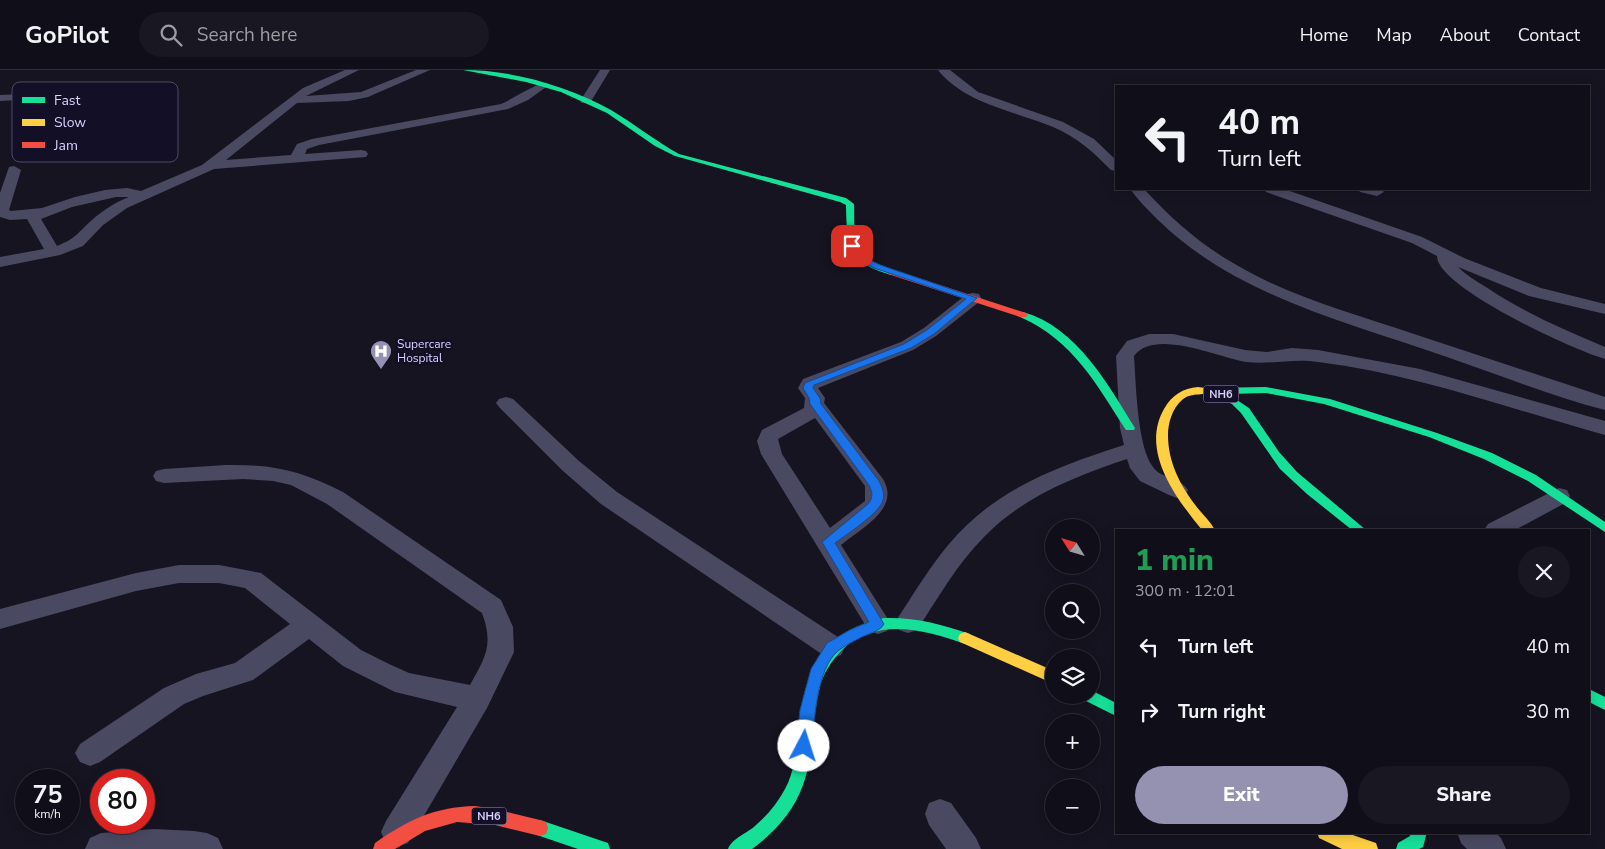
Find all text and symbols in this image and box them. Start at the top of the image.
search box [139,12,489,57]
text: GoPilot [25,19,109,51]
icon: search [157,21,185,49]
text: Search here [197,22,297,48]
text: Home [1300,23,1348,47]
text: Map [1376,23,1412,47]
text: About [1440,23,1490,47]
text: Contact [1518,23,1580,47]
legend [12,82,178,162]
text: Fast [54,91,80,110]
text: 40 m [1218,99,1300,146]
icon: left [1135,105,1200,170]
text: Slow [54,113,86,132]
text: Jam [53,136,78,155]
text: Turn left [1218,144,1301,174]
pin [831,225,873,267]
icon: arrive [838,232,866,260]
place label: Supercare Hospital [397,336,451,366]
hospital icon: Supercare Hospital [369,339,393,370]
road number: NH6 [1204,386,1238,402]
north arrow [1045,519,1100,574]
map controls [1045,519,1100,834]
text: 1 min [1135,540,1214,581]
button: close [1518,546,1570,598]
text: 300 m · 12:01 [1135,580,1236,602]
button: search [1045,584,1100,639]
icon: left [1135,633,1163,661]
text: Turn left [1178,634,1253,660]
text: 40 m [1526,634,1570,660]
button: layers [1045,649,1100,704]
icon: right [1135,698,1163,726]
text: Turn right [1178,699,1265,725]
text: 30 m [1526,699,1570,725]
button: + [1045,714,1100,769]
position arrow [777,719,829,771]
button: Exit [1135,766,1348,824]
button: Share [1358,766,1570,824]
speed limit sign: 80 [90,769,155,834]
text: 75 [32,778,63,812]
button: − [1045,779,1100,834]
text: km/h [34,806,61,822]
road number: NH6 [472,808,506,824]

